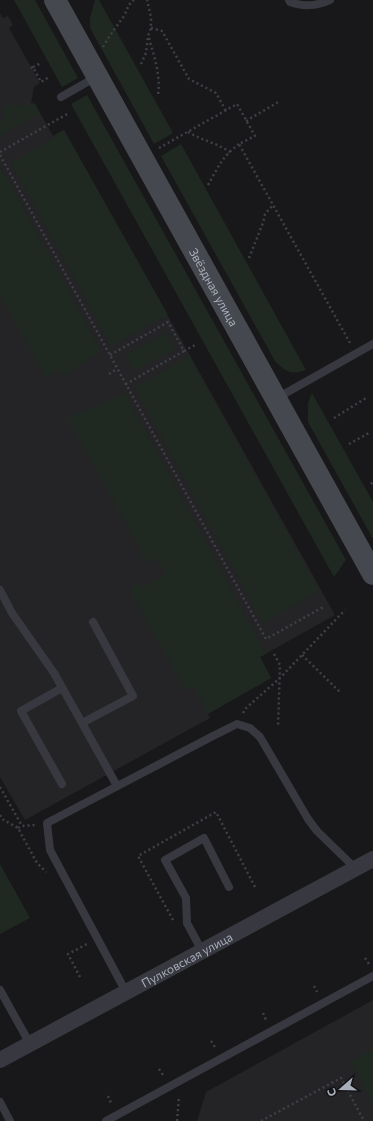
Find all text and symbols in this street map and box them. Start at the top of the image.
street label: Звёздная улица [187,245,241,328]
street label: Пулковская улица [139,929,235,990]
north arrow [321,1069,361,1109]
text: С [324,1086,339,1098]

